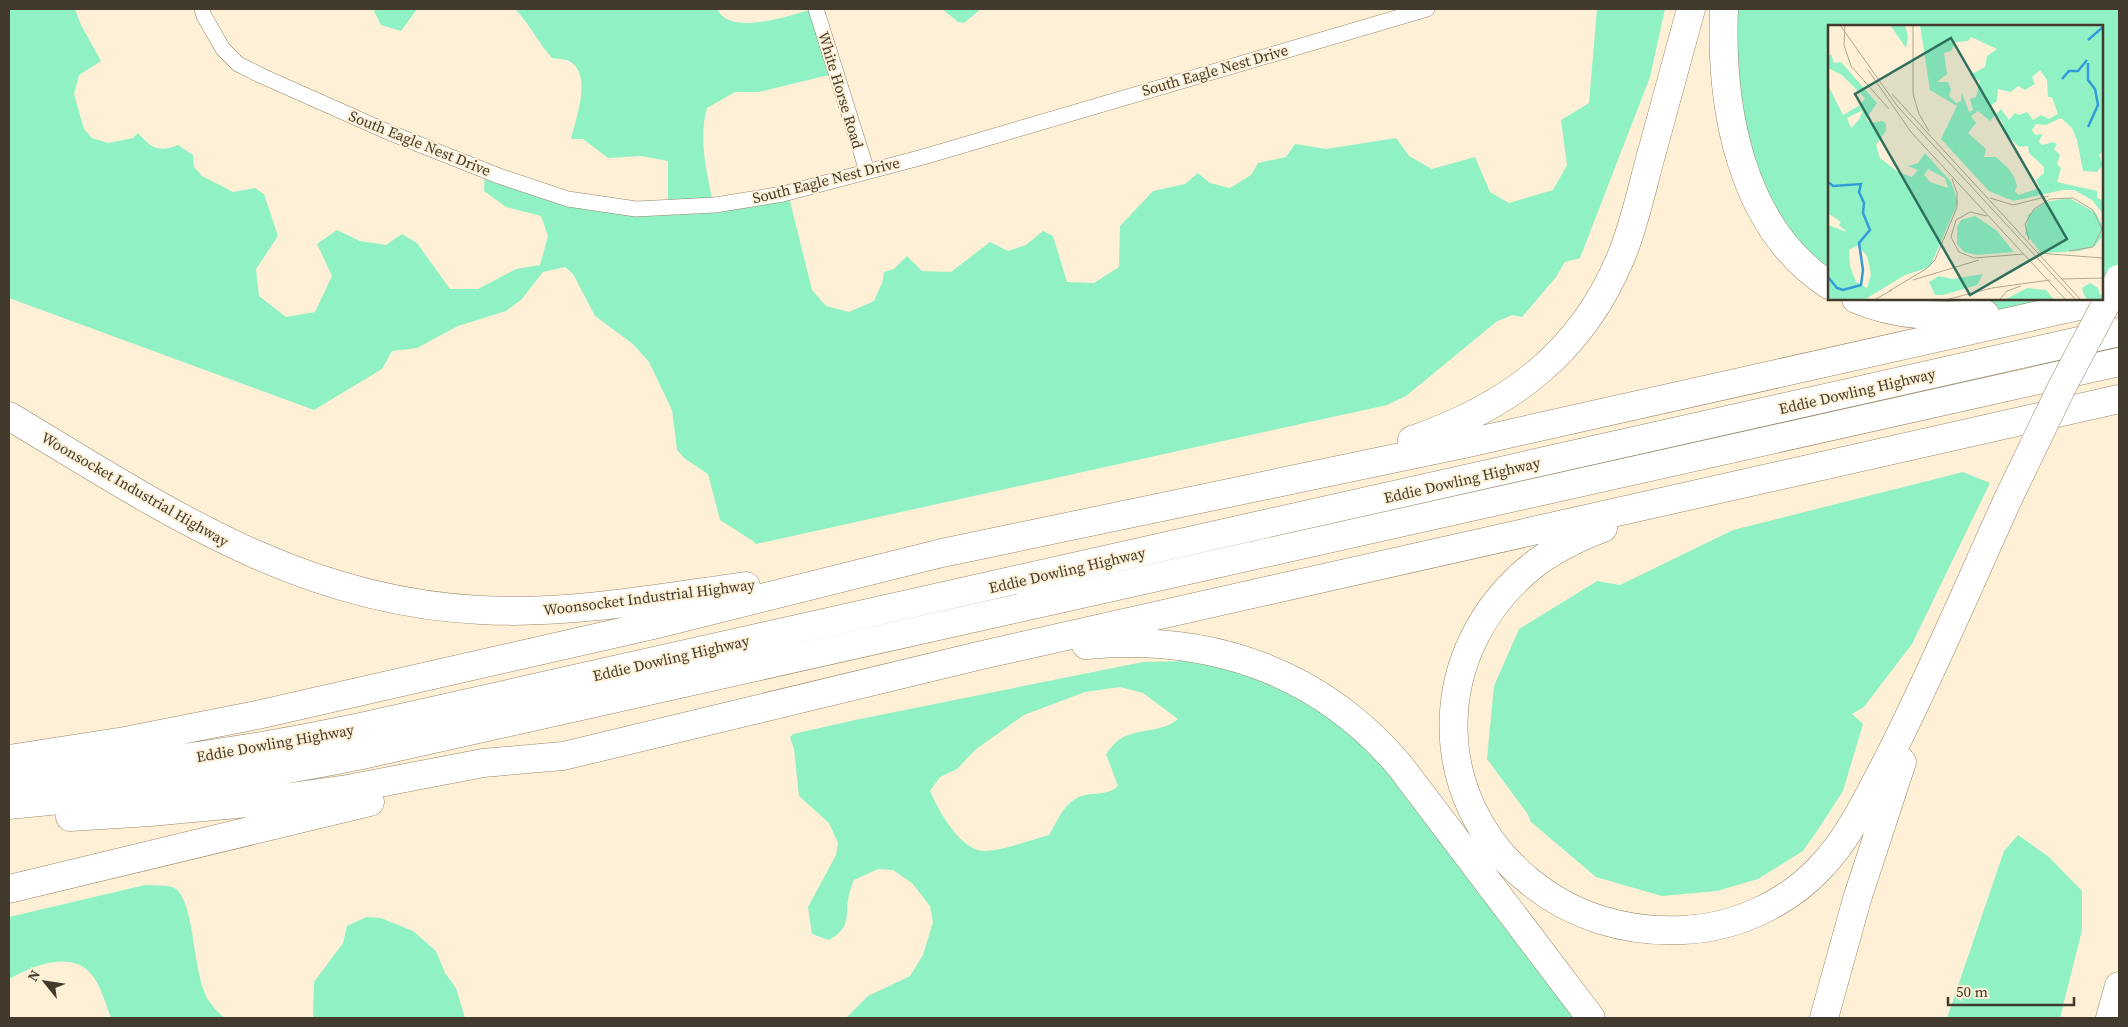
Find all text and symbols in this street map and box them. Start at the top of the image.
inset map [1828,25,2103,300]
street label: White Horse Road [813,29,869,152]
street label: South Eagle Nest Drive [1139,39,1291,101]
street label: South Eagle Nest Drive [346,105,494,181]
street label: South Eagle Nest Drive [750,151,902,208]
street label: Eddie Dowling Highway [1777,363,1938,419]
street label: Woonsocket Industrial Highway [37,427,233,552]
street label: Eddie Dowling Highway [1382,452,1543,508]
street label: Eddie Dowling Highway [987,542,1148,598]
street label: Woonsocket Industrial Highway [542,574,756,620]
street label: Eddie Dowling Highway [591,630,752,686]
street label: Eddie Dowling Highway [194,719,356,767]
north arrow [20,957,70,1007]
text: N [23,966,45,985]
scale bar [1948,974,2074,1006]
text: 50 m [1956,981,1988,1002]

